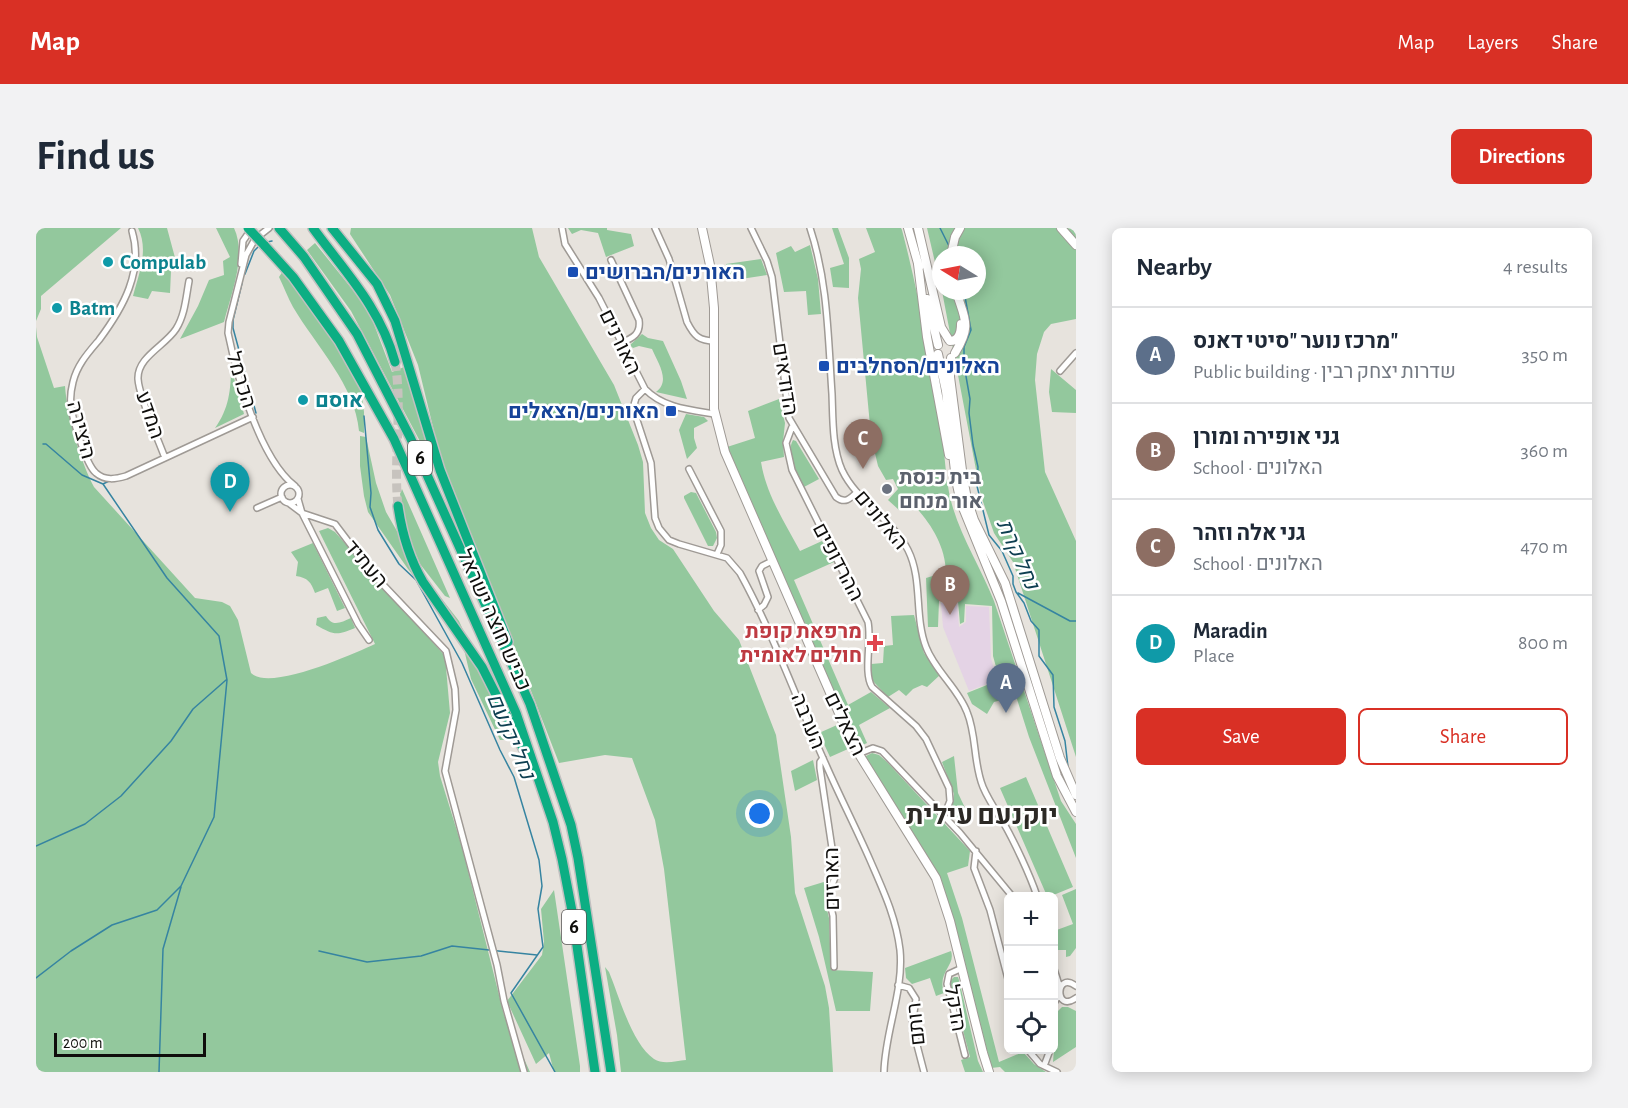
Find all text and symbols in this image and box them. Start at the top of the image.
text: Map [30,28,80,56]
text: Map [1398,32,1434,53]
text: Layers [1467,32,1518,53]
text: Share [1551,32,1598,53]
button: Directions [1451,129,1592,184]
text: Find us [36,135,155,177]
north arrow [932,246,986,300]
place label: Compulab [120,252,206,273]
text: Nearby [1136,254,1212,280]
marker: Compulab [101,255,115,269]
text: 4 results [1503,257,1568,277]
place label: האורנים/הברושים [585,262,745,283]
marker: האורנים/הברושים [566,265,580,279]
place label: Batm [69,298,115,319]
marker: Batm [50,301,64,315]
street label: האורנים [595,306,645,378]
text: מרכז נוער "סיטי דאנס" [1193,330,1398,352]
street label: הדודאים [769,341,801,417]
text: A [1150,345,1162,365]
text: 350 m [1522,345,1568,365]
street label: הכרמל [222,349,260,411]
place label: האלונים/הסחלבים [836,356,1000,377]
marker: האלונים/הסחלבים [817,359,831,373]
text: Public building · שדרות יצחק רבין [1193,362,1456,382]
street label: המדע [132,389,168,441]
place label: אוסם [315,390,363,411]
marker: אוסם [296,393,310,407]
street label: היצירה [63,399,99,461]
place label: האורנים/הצאלים [508,401,659,422]
marker: האורנים/הצאלים [664,404,678,418]
pin: C [844,420,882,469]
text: גני אופירה ומורן [1193,426,1340,448]
road number: 6 [408,441,432,475]
text: B [1150,441,1161,461]
text: 360 m [1521,441,1568,461]
text: School · האלונים [1193,458,1323,478]
pin: D [210,462,250,512]
place label: בית כנסת אור מנחם [899,467,983,512]
marker: בית כנסת אור מנחם [880,482,894,496]
street label: האלונים [850,486,912,554]
water label: נחל קרת [992,516,1044,595]
street label: ההרדופים [809,520,867,604]
text: גני אלה וזהר [1193,522,1306,544]
street label: העתיד [340,536,392,592]
text: C [1150,537,1161,557]
text: 470 m [1520,537,1568,557]
street label: כביש חוצה ישראל [453,546,535,694]
text: School · האלונים [1193,554,1323,574]
pin: B [930,566,970,615]
text: Maradin [1193,620,1268,642]
place label: מרפאת קופת חולים לאומית [740,621,862,666]
text: D [1149,633,1162,653]
text: 800 m [1518,633,1568,653]
marker: מרפאת קופת חולים לאומית [866,634,884,652]
text: Place [1193,646,1234,666]
pin: A [986,664,1026,713]
street label: הצאלים [821,689,869,759]
water label: נחל יקנעם [482,690,540,784]
street label: הערבה [787,690,829,752]
button: Save [1136,708,1346,765]
button: Share [1358,708,1568,765]
your location [745,799,774,828]
district label: יוקנעם עילית [906,802,1058,829]
street label: הארזים [821,847,843,911]
map controls [1004,892,1058,1054]
button: + [1004,892,1058,946]
road number: 6 [562,910,586,944]
button: − [1004,946,1058,1000]
street label: הדקל [941,983,969,1033]
button: locate [1004,1000,1058,1054]
street label: רותם [903,1002,929,1046]
scale bar [54,1030,206,1058]
text: 200 m [63,1035,103,1051]

